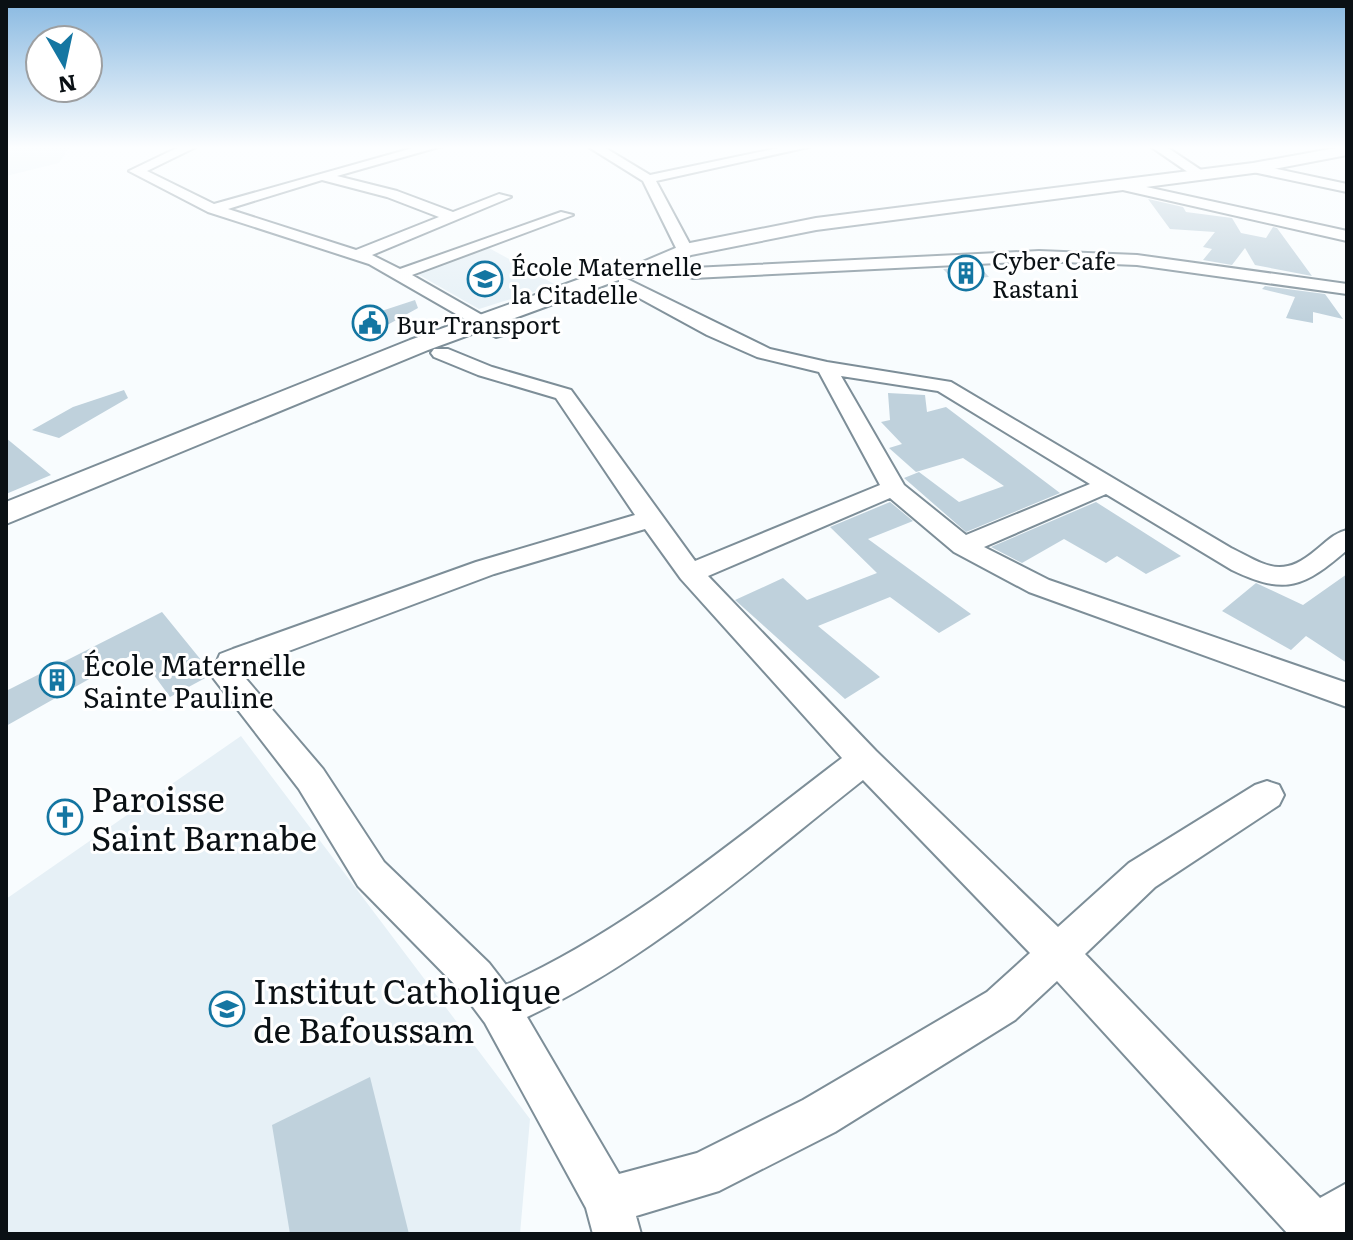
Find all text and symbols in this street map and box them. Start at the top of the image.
north arrow [24,24,104,104]
text: N [56,67,79,103]
place label: Cyber Cafe Rastani [992,242,1116,305]
place label: École Maternelle la Citadelle [511,248,702,311]
building icon: Cyber Cafe Rastani [947,254,985,292]
school or university icon: École Maternelle la Citadelle [466,260,504,298]
public building icon: Bur Transport [351,304,389,342]
place label: Bur Transport [396,306,561,341]
place label: École Maternelle Sainte Pauline [83,643,306,717]
building icon: École Maternelle Sainte Pauline [38,661,76,699]
place label: Paroisse Saint Barnabe [91,772,317,861]
church icon: Paroisse Saint Barnabe [46,798,84,836]
place label: Institut Catholique de Bafoussam [253,964,561,1053]
school or university icon: Institut Catholique de Bafoussam [208,990,246,1028]

